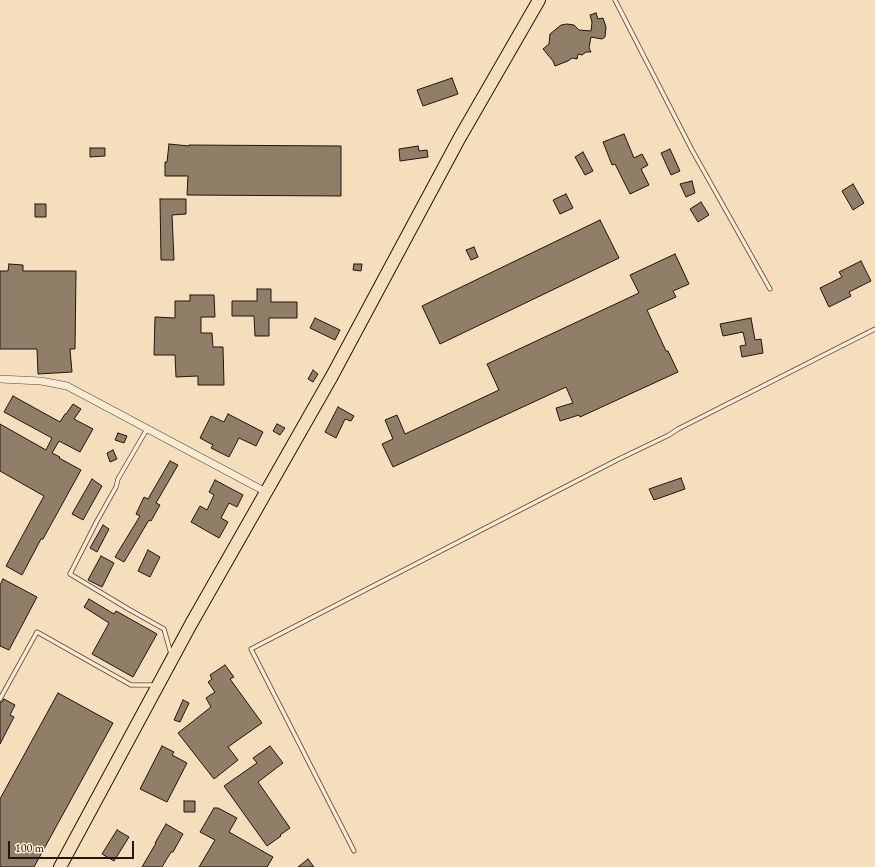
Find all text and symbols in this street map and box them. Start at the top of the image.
scale bar [10,833,136,859]
text: 100 m [15,840,44,856]

